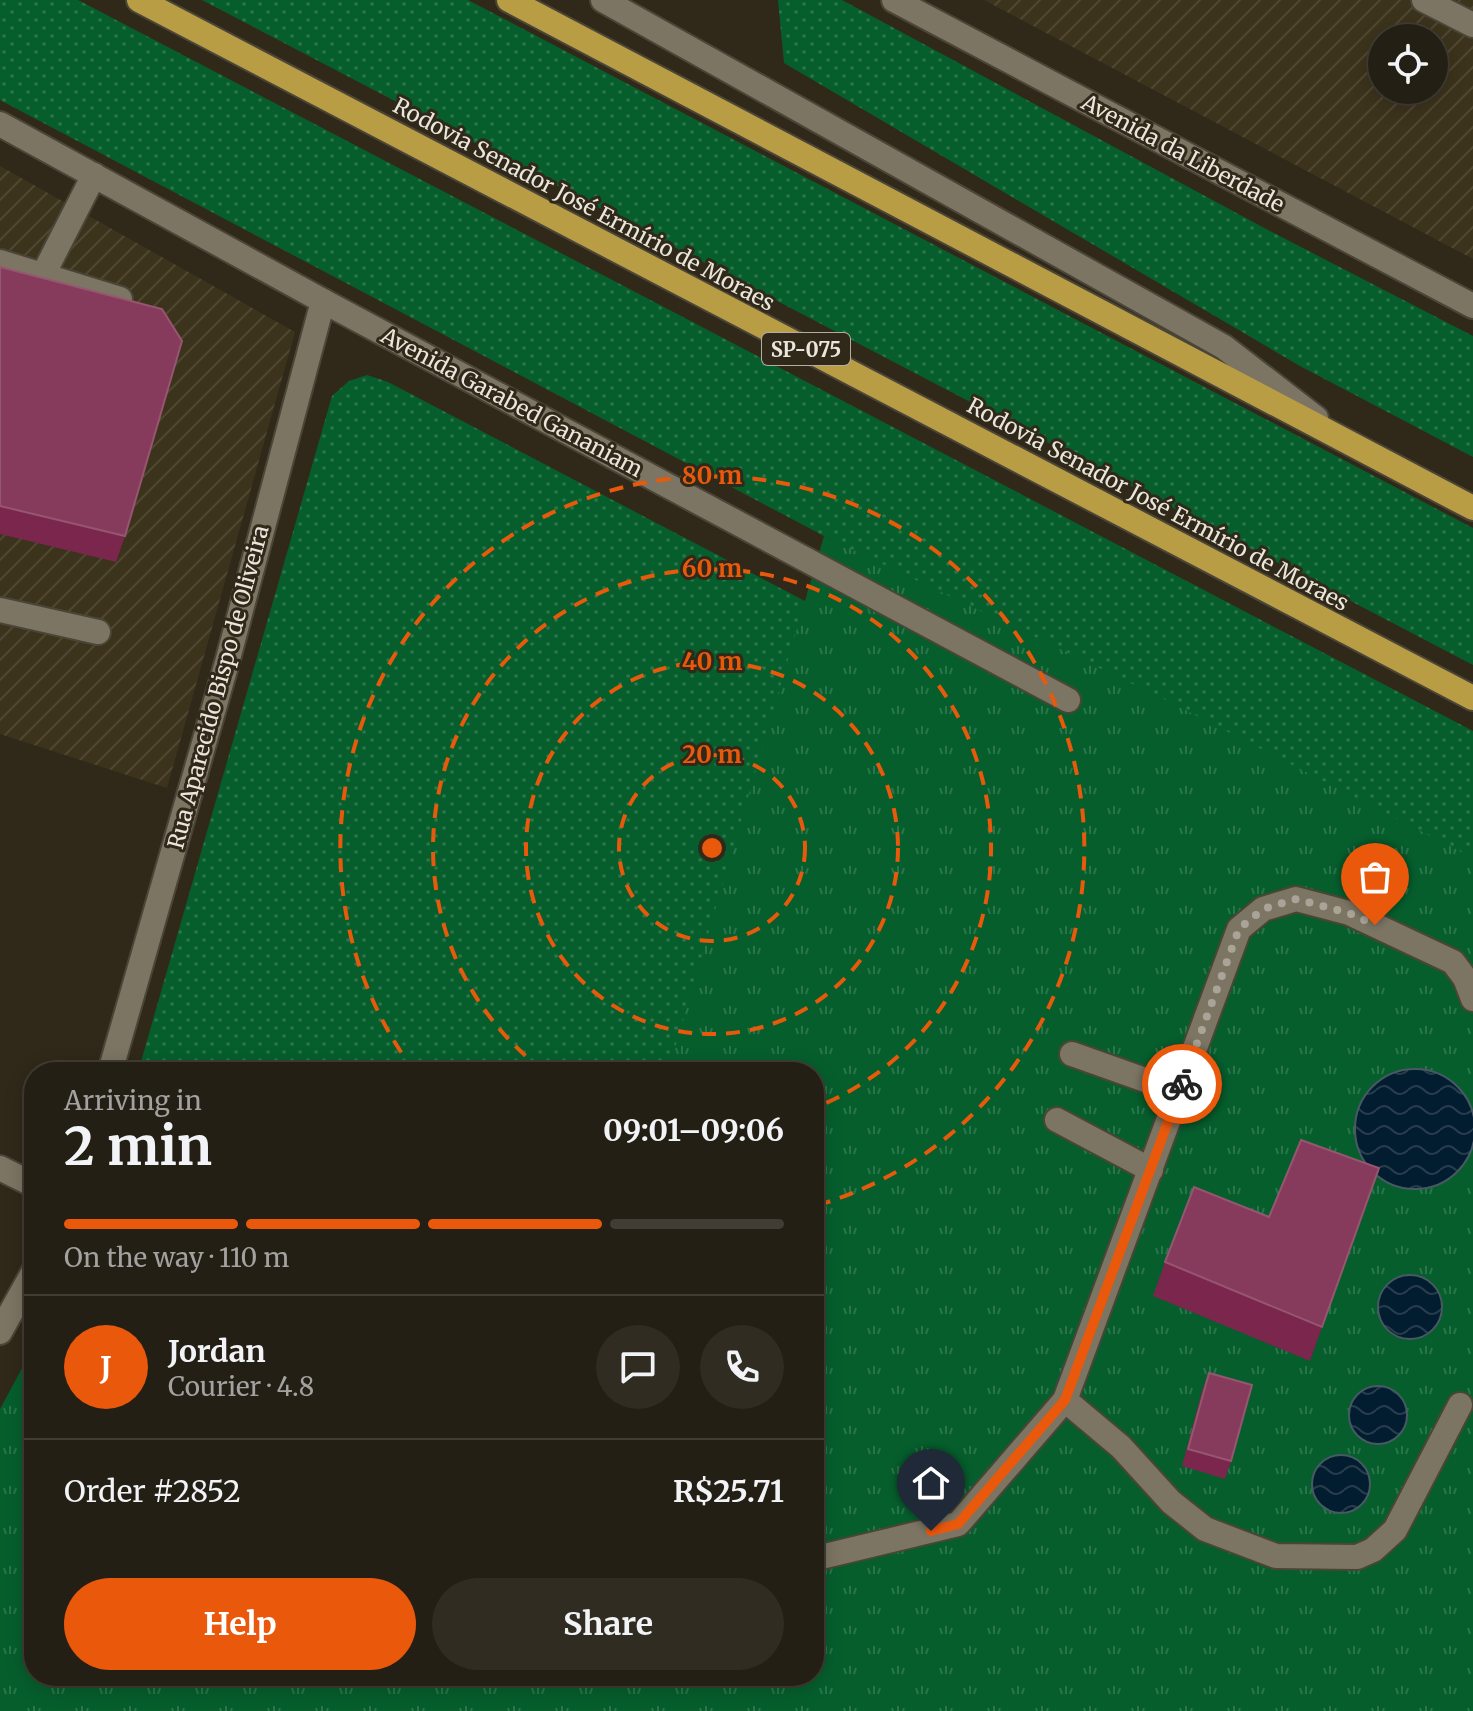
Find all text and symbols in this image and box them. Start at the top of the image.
map controls [1368,24,1448,104]
button: locate [1368,24,1448,104]
street label: Avenida da Liberdade [1076,87,1289,218]
street label: Rodovia Senador José Ermírio de Moraes [388,91,780,317]
street label: Avenida Garabed Gananiam [375,321,648,483]
road number: SP-075 [762,333,850,365]
street label: Rodovia Senador José Ermírio de Moraes [962,391,1354,617]
text: 80 m [682,460,742,491]
street label: Rua Aparecido Bispo de Oliveira [161,522,275,852]
text: 60 m [682,553,742,584]
text: 40 m [682,646,742,677]
text: 20 m [682,739,742,770]
centre of rings [698,834,726,862]
pin [1341,843,1409,925]
icon: bag [1353,855,1397,899]
courier [1142,1044,1222,1124]
icon: bike [1160,1062,1204,1106]
text: Arriving in [64,1084,202,1117]
text: 09:01–09:06 [603,1111,784,1149]
text: 2 min [64,1114,212,1179]
text: On the way · 110 m [64,1241,289,1274]
button: chat [596,1325,680,1409]
button: phone [700,1325,784,1409]
text: Jordan [168,1332,266,1370]
text: J [100,1348,112,1386]
text: Courier · 4.8 [168,1370,314,1403]
pin [897,1449,965,1531]
icon: home [909,1461,953,1505]
text: Order #2852 [64,1472,241,1510]
text: R$25.71 [673,1472,784,1510]
button: Help [64,1578,416,1670]
button: Share [432,1578,784,1670]

